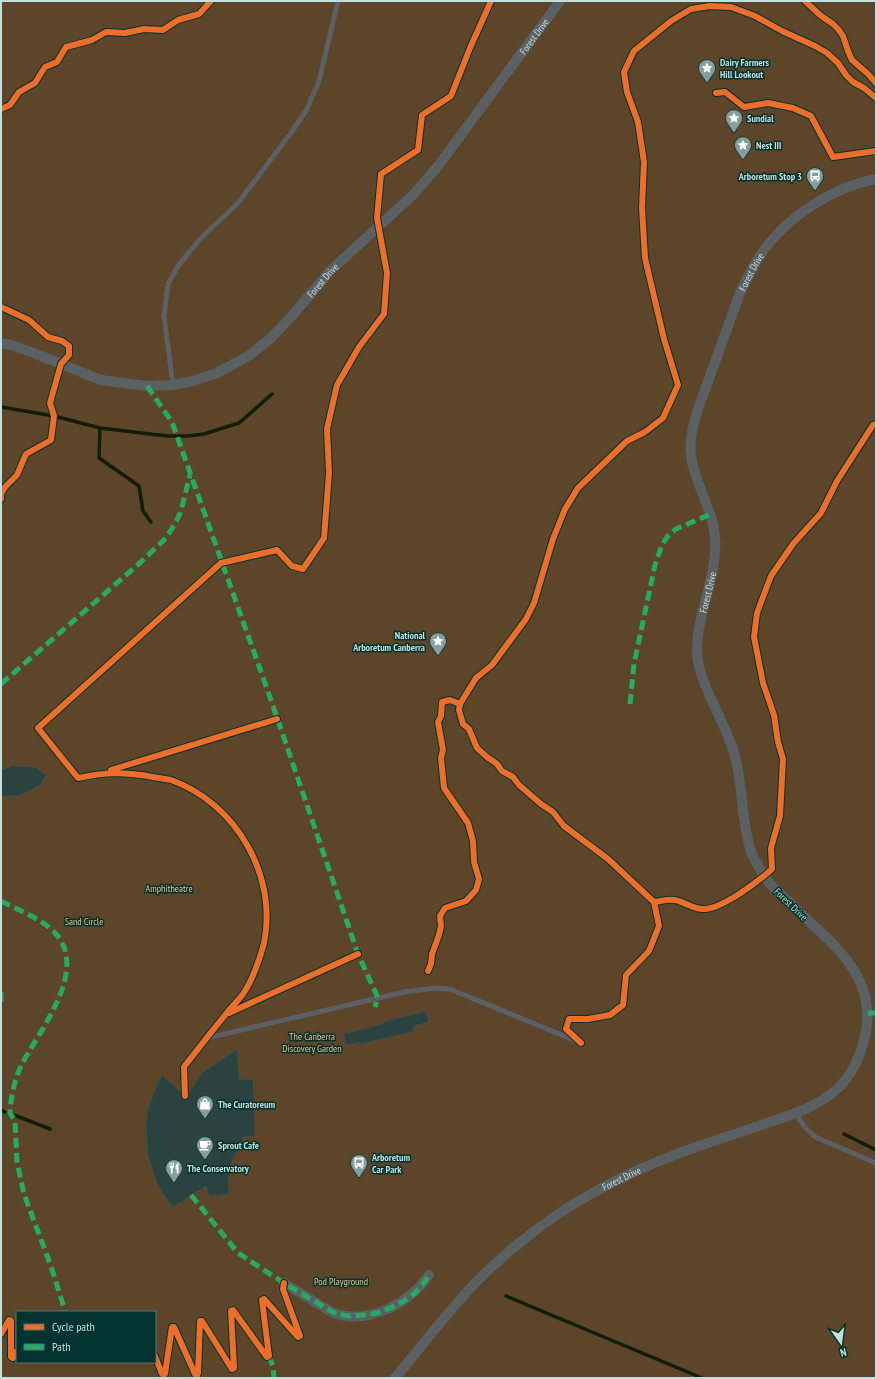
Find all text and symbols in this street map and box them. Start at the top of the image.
street label: Forest Drive [517,16,552,57]
place label: Dairy Farmers Hill Lookout [720,56,769,81]
place icon: Dairy Farmers Hill Lookout [697,58,717,83]
place icon: Sundial [724,108,744,133]
place label: Sundial [747,112,774,125]
place icon: Nest III [733,135,753,160]
place label: Nest III [756,139,781,152]
bus stop icon: Arboretum Stop 3 [805,166,825,191]
place label: Arboretum Stop 3 [738,170,802,183]
street label: Forest Drive [736,250,767,293]
street label: Forest Drive [304,260,341,300]
street label: Forest Drive [697,571,719,614]
place label: National Arboretum Canberra [352,629,426,654]
place icon: National Arboretum Canberra [428,631,448,656]
park label: Amphitheatre [145,882,193,895]
street label: Forest Drive [771,885,810,924]
park label: Sand Circle [65,915,103,928]
park label: The Canberra Discovery Garden [282,1030,342,1055]
shop icon: The Curatoreum [195,1094,215,1119]
place label: The Curatoreum [218,1098,275,1111]
cafe icon: Sprout Cafe [195,1135,215,1160]
place label: Sprout Cafe [218,1139,259,1152]
place label: Arboretum Car Park [371,1151,410,1176]
bus stop icon: Arboretum Car Park [349,1153,369,1178]
restaurant icon: The Conservatory [164,1158,184,1183]
place label: The Conservatory [187,1162,250,1175]
street label: Forest Drive [600,1164,643,1194]
park label: Pod Playground [314,1275,368,1288]
legend [16,1311,156,1363]
text: Cycle path [52,1319,95,1334]
north arrow [821,1323,861,1363]
text: Path [52,1339,70,1354]
text: N [839,1345,848,1360]

